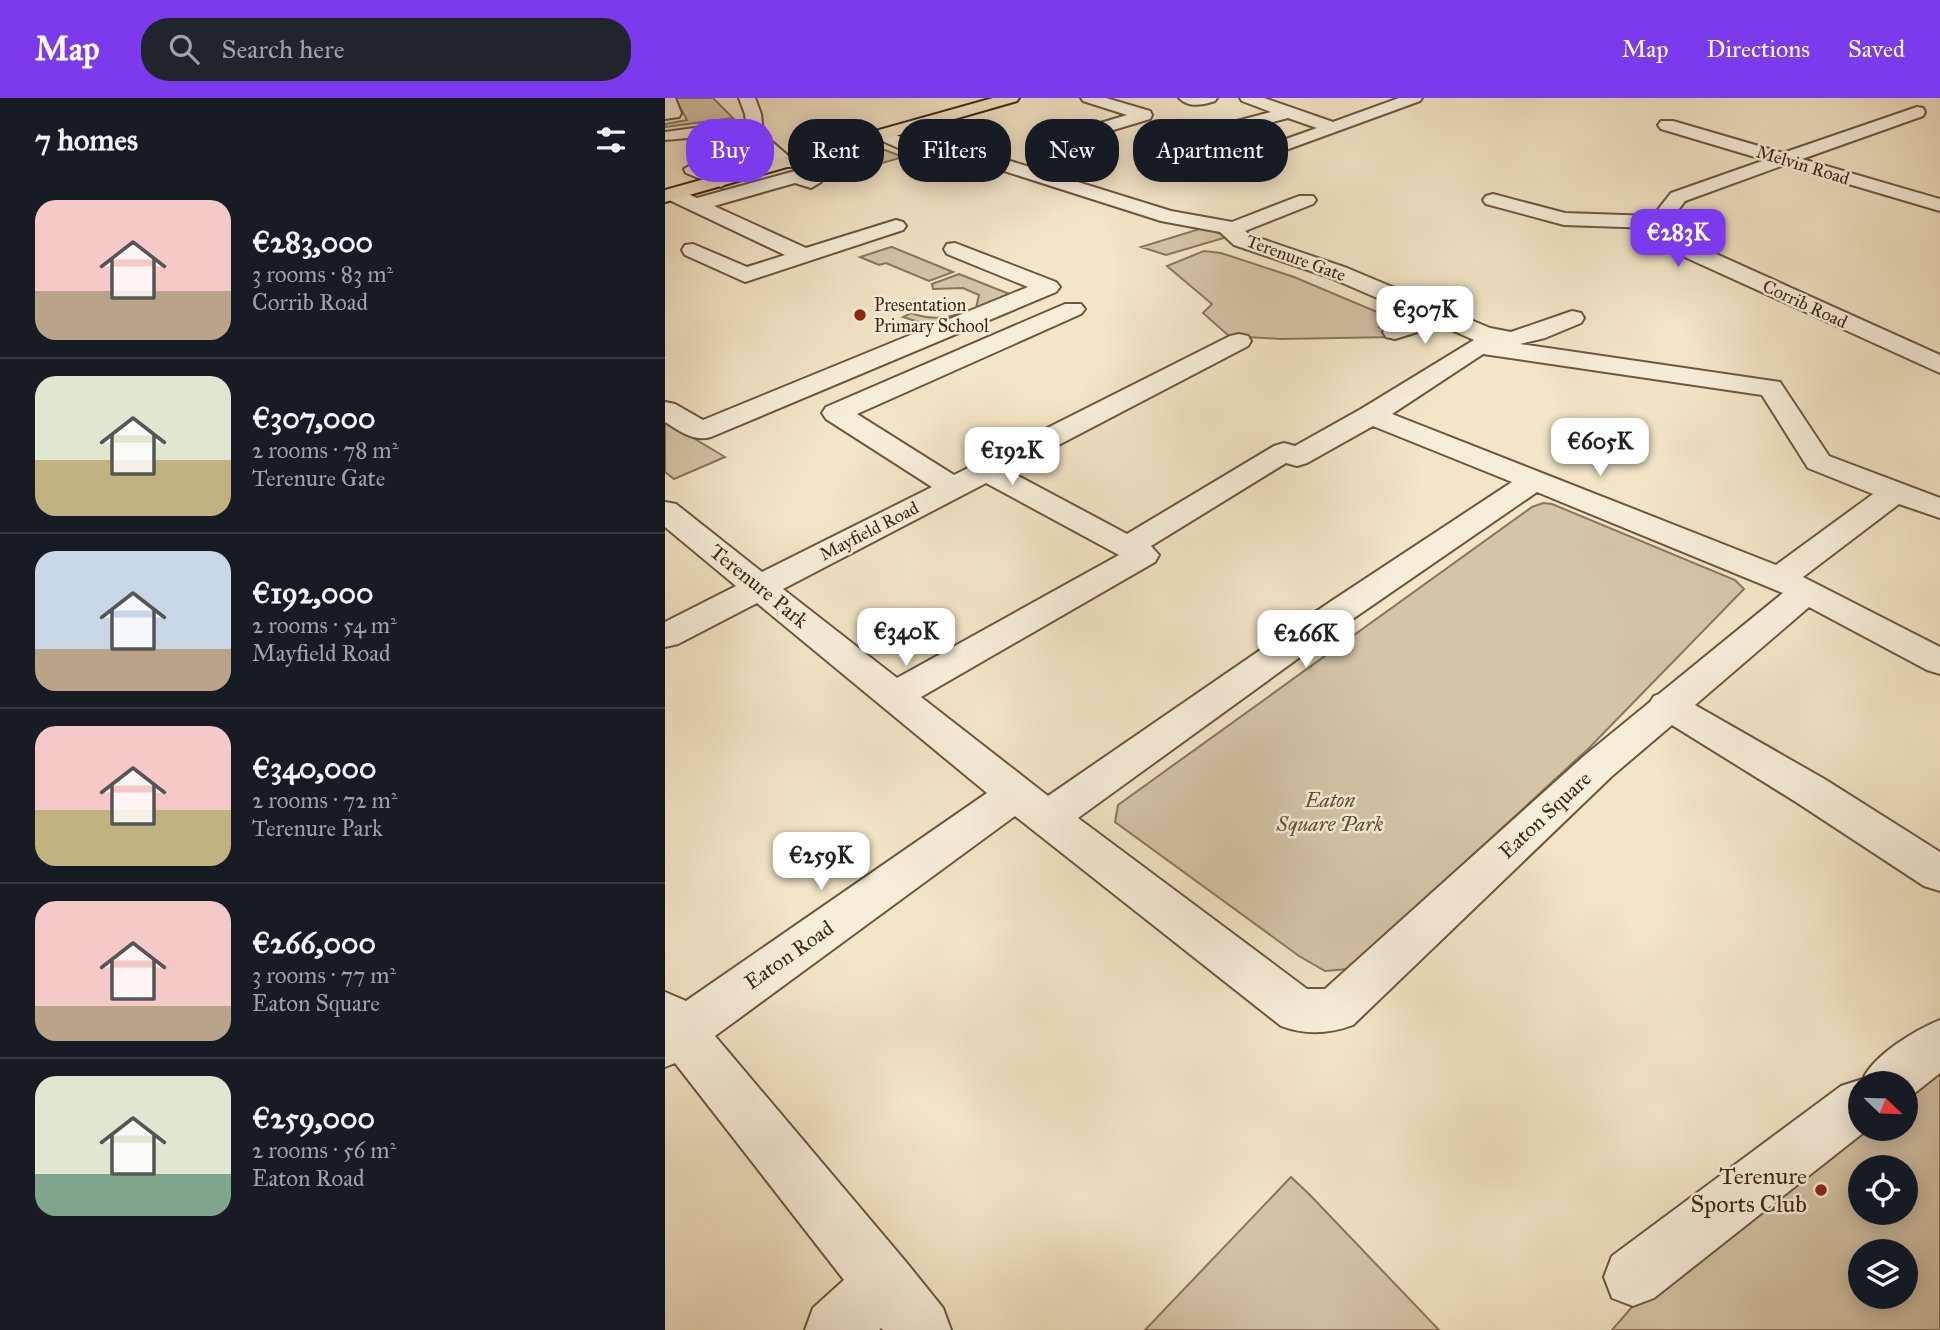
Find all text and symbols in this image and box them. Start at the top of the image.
search box [141,18,631,81]
text: Map [35,29,99,69]
icon: search [165,30,203,68]
text: Search here [221,33,345,65]
text: Map [1622,34,1669,64]
text: Directions [1707,34,1810,64]
text: Saved [1848,34,1905,64]
chip: Buy [686,119,774,182]
chip: Rent [788,119,884,182]
chip: Filters [898,119,1011,182]
chip: New [1025,119,1119,182]
chip: Apartment [1133,119,1288,182]
icon: filters [592,121,630,159]
text: 7 homes [35,122,138,158]
street label: Melvin Road [1754,140,1852,190]
pin: €283K [1629,209,1727,269]
text: €283K [1646,218,1710,246]
text: €283,000 [252,224,373,260]
icon: home [91,228,175,312]
street label: Terenure Gate [1243,230,1349,286]
text: 3 rooms · 83 m² [252,260,393,288]
street label: Corrib Road [1759,275,1851,333]
pin: €307K [1376,286,1474,346]
text: Corrib Road [252,288,368,316]
place label: Presentation Primary School [874,294,989,337]
text: €307K [1392,295,1458,323]
marker: Presentation Primary School [852,307,868,323]
text: €307,000 [252,400,375,436]
icon: home [91,404,175,488]
pin: €605K [1551,418,1649,478]
text: €605K [1567,427,1633,455]
pin: €192K [963,428,1061,487]
text: 2 rooms · 78 m² [252,436,398,464]
text: €192K [981,436,1043,464]
text: Terenure Gate [252,464,385,492]
street label: Mayfield Road [816,497,922,565]
street label: Terenure Park [704,538,814,634]
text: €192,000 [252,575,374,611]
icon: home [91,579,175,663]
pin: €340K [857,608,955,668]
pin: €266K [1257,610,1355,670]
text: 2 rooms · 54 m² [252,611,397,639]
text: €340K [873,617,939,645]
text: €266K [1273,619,1339,647]
text: Mayfield Road [252,639,390,667]
text: €340,000 [252,750,377,786]
icon: home [91,754,175,838]
street label: Eaton Square [1493,766,1597,864]
text: 2 rooms · 72 m² [252,786,397,814]
park label: Eaton Square Park [1276,787,1384,837]
text: Terenure Park [252,814,383,842]
pin: €259K [772,832,870,892]
text: €259K [789,841,853,869]
street label: Eaton Road [739,915,839,995]
text: €266,000 [252,925,376,961]
icon: home [91,929,175,1013]
text: 3 rooms · 77 m² [252,961,396,989]
text: Eaton Square [252,989,380,1017]
north arrow [1848,1071,1918,1141]
map controls [1848,1071,1918,1309]
text: €259,000 [252,1100,375,1136]
icon: home [91,1104,175,1188]
text: 2 rooms · 56 m² [252,1136,396,1164]
button: locate [1848,1155,1918,1225]
place label: Terenure Sports Club [1690,1161,1807,1219]
text: Eaton Road [252,1164,365,1192]
marker: Terenure Sports Club [1813,1182,1829,1198]
button: layers [1848,1239,1918,1309]

